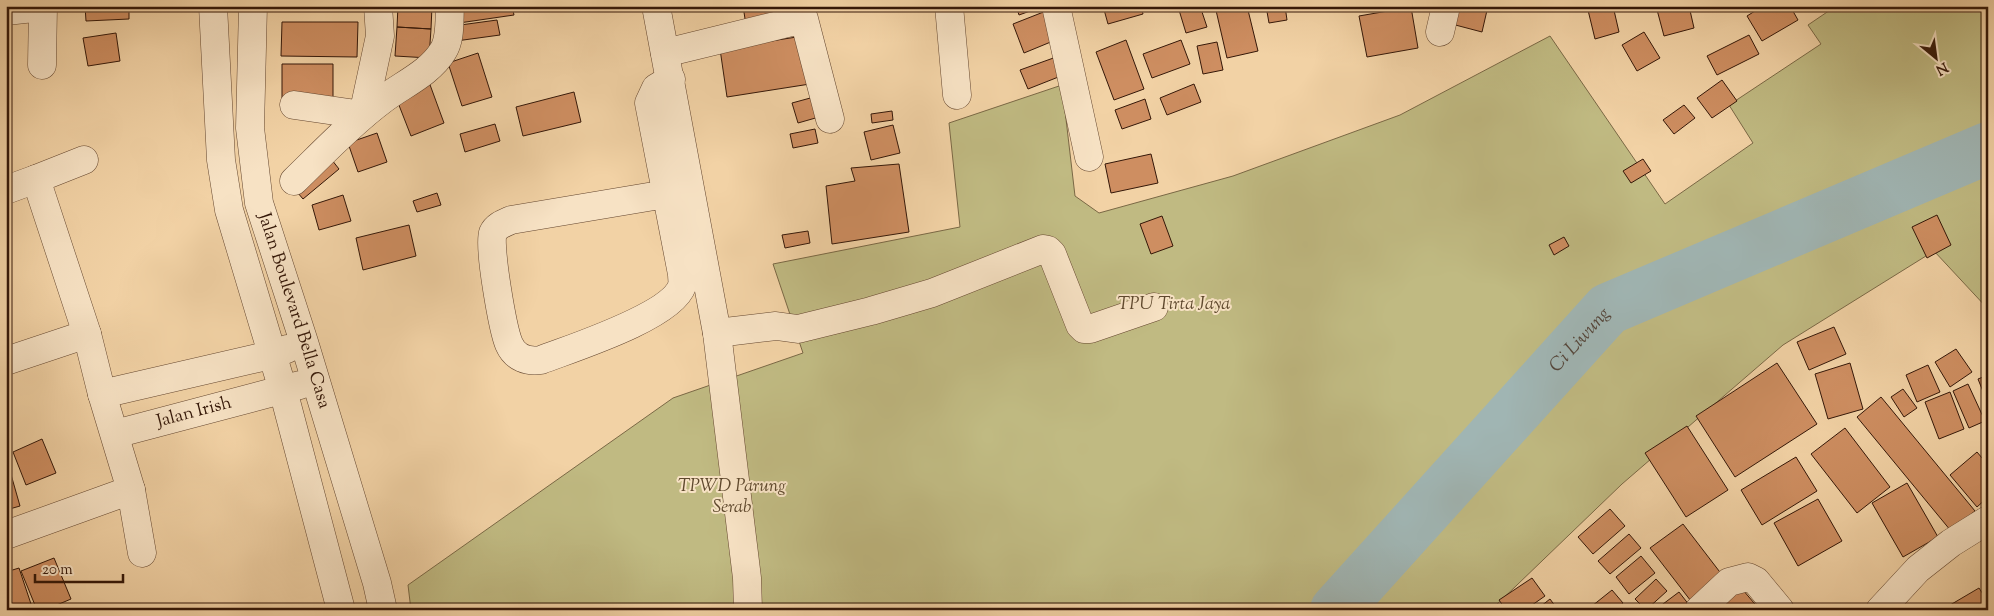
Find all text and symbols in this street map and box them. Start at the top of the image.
north arrow [1912,32,1962,82]
text: N [1932,56,1951,79]
street label: Jalan Boulevard Bella Casa [250,209,337,412]
park label: TPU Tirta Jaya [1118,292,1230,318]
water label: Ci Liwung [1543,301,1617,379]
street label: Jalan Irish [153,390,235,436]
park label: TPWD Parung Serab [678,474,786,521]
scale bar [35,551,122,583]
text: 20 m [42,560,73,581]

